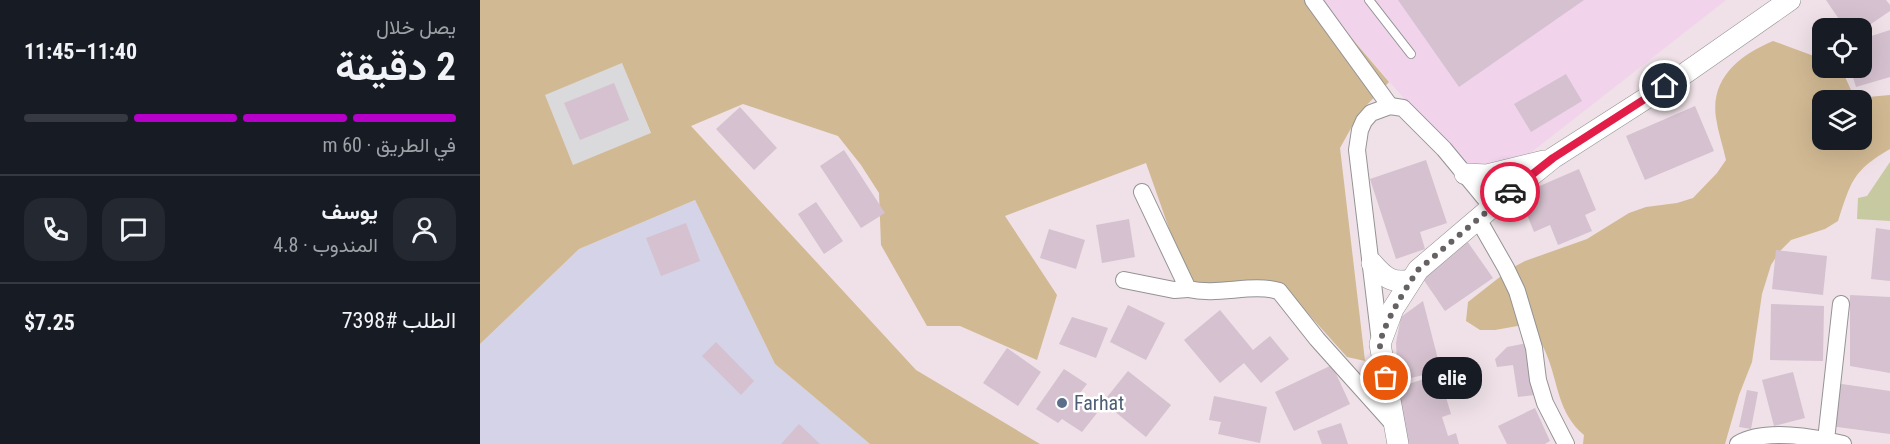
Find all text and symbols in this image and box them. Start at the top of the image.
text: يصل خلال [376,15,456,39]
map controls [1812,18,1872,150]
button: locate [1812,18,1872,78]
text: 11:40–11:45 [24,39,137,64]
text: 2 دقيقة [335,44,456,90]
pin [1639,60,1690,111]
icon: home [1648,69,1681,102]
button: layers [1812,90,1872,150]
text: في الطريق · 60 m [323,133,456,157]
courier [1480,162,1540,222]
icon: car [1494,176,1527,209]
button: phone [24,198,87,261]
button: chat [102,198,165,261]
button: person [393,198,456,261]
text: يوسف [322,199,378,224]
text: المندوب · 4.8 [273,233,378,257]
text: الطلب #7398 [342,308,456,333]
text: $7.25 [24,310,75,335]
pin [1360,352,1411,403]
callout: elie [1422,357,1482,399]
icon: bag [1369,361,1402,394]
text: elie [1437,366,1467,390]
place label: Farhat [1074,391,1124,415]
marker: Farhat [1055,396,1069,410]

